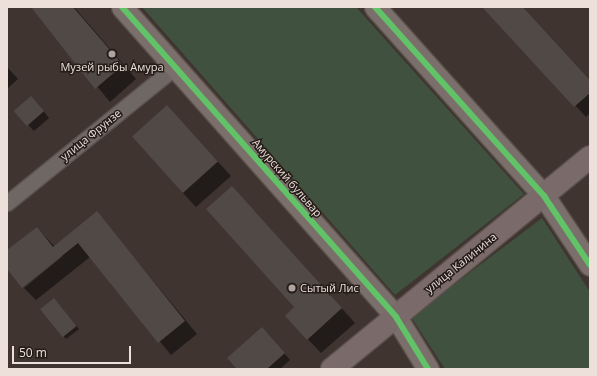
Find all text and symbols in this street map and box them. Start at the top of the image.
marker: Музей рыбы Амура [107,49,117,59]
place label: Музей рыбы Амура [60,60,164,74]
street label: улица Фрунзе [58,107,124,163]
street label: Амурский бульвар [250,136,324,220]
street label: улица Калинина [423,230,499,296]
place label: Сытый Лис [300,281,359,295]
marker: Сытый Лис [287,283,297,293]
scale bar [14,338,133,364]
text: 50 m [19,344,47,361]

